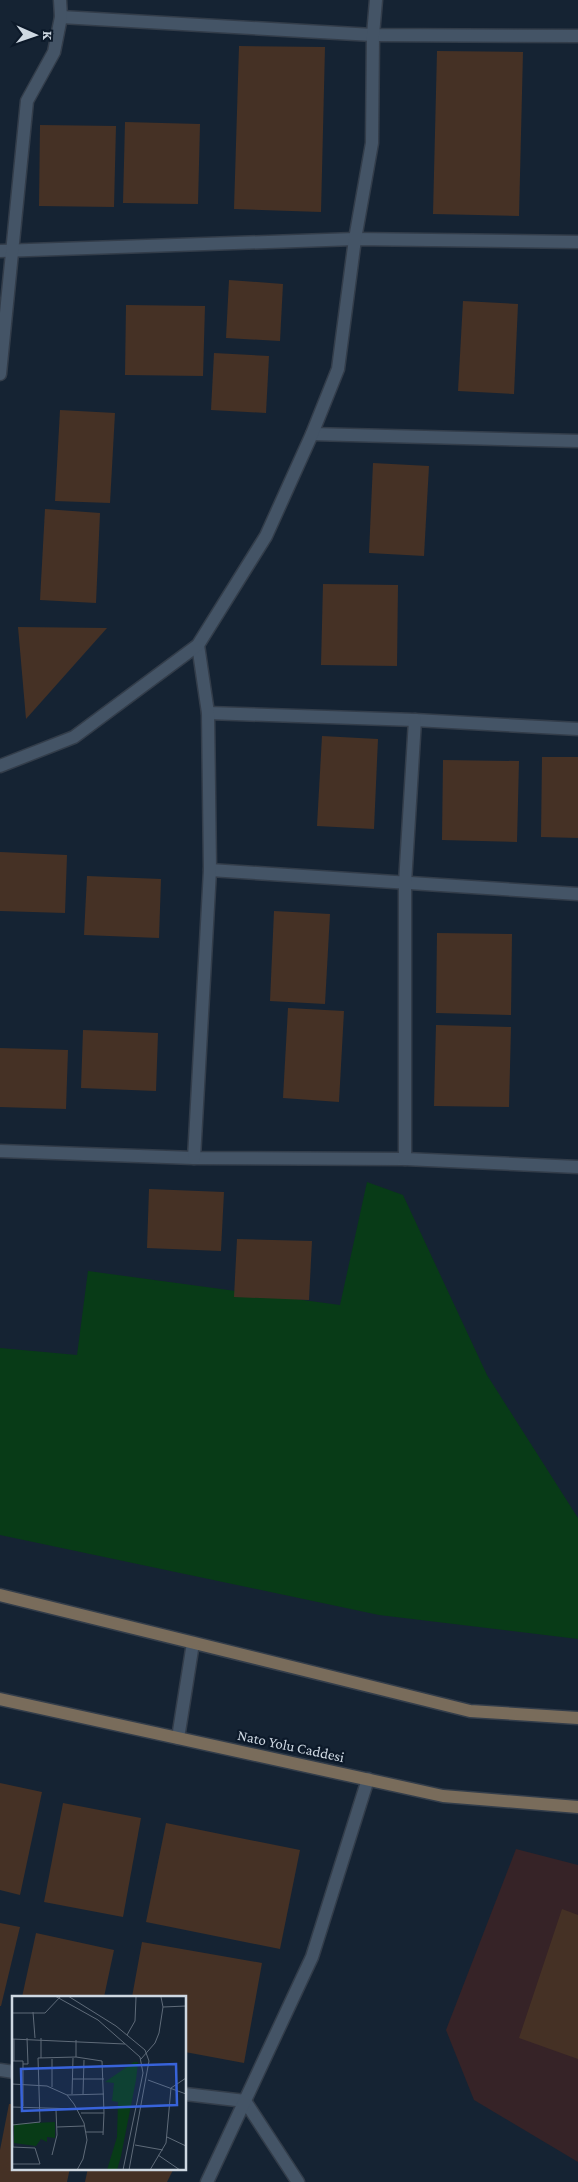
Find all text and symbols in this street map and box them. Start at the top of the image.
north arrow [10,10,60,60]
text: K [40,31,56,41]
street label: Nato Yolu Caddesi [236,1727,346,1765]
inset map [12,1996,186,2170]

